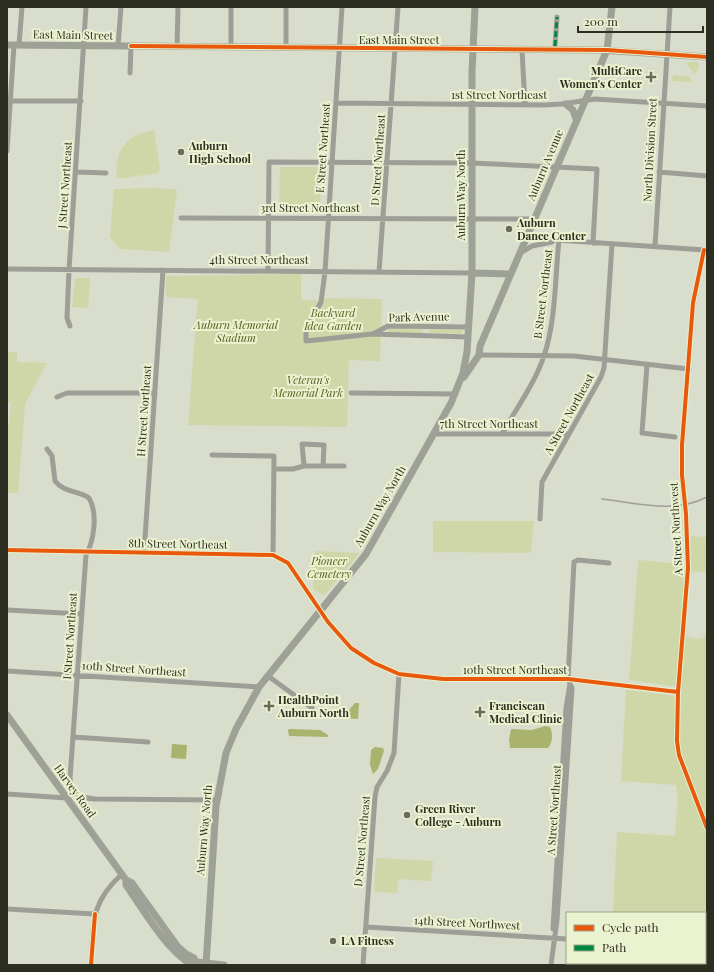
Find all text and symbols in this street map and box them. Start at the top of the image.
scale bar [578,8,703,34]
text: 200 m [584,13,618,29]
street label: East Main Street [33,26,114,43]
street label: East Main Street [359,32,439,47]
place label: MultiCare Women's Center [559,63,643,91]
marker: MultiCare Women's Center [645,71,657,83]
street label: 1st Street Northeast [451,87,547,102]
street label: North Division Street [639,97,660,202]
street label: E Street Northeast [312,102,333,193]
street label: D Street Northeast [367,114,388,206]
street label: Auburn Avenue [522,127,566,203]
place label: Auburn High School [188,138,251,166]
street label: J Street Northeast [54,141,75,230]
marker: Auburn High School [176,147,186,157]
street label: Auburn Way North [453,149,468,242]
street label: 3rd Street Northeast [260,200,360,215]
place label: Auburn Dance Center [516,215,587,243]
marker: Auburn Dance Center [504,224,514,234]
street label: B Street Northeast [530,248,555,340]
street label: 4th Street Northeast [209,252,309,267]
park label: Backyard Idea Garden [303,305,362,333]
street label: Park Avenue [388,308,450,325]
park label: Auburn Memorial Stadium [193,317,279,345]
street label: H Street Northeast [133,365,154,457]
street label: A Street Northeast [540,370,597,458]
park label: Veteran's Memorial Park [272,372,343,400]
street label: 7th Street Northeast [440,416,538,431]
street label: Auburn Way North [350,462,409,550]
street label: A Street Northwest [666,482,685,577]
street label: 8th Street Northeast [128,535,228,552]
park label: Pioneer Cemetery [307,553,352,581]
street label: I Street Northeast [59,592,80,680]
street label: 10th Street Northeast [81,657,187,680]
street label: 10th Street Northeast [463,662,567,677]
place label: HealthPoint Auburn North [277,692,349,720]
place label: Franciscan Medical Clinic [489,698,563,726]
marker: HealthPoint Auburn North [263,700,275,712]
marker: Franciscan Medical Clinic [474,706,486,718]
street label: Harvey Road [51,761,100,821]
street label: A Street Northeast [543,764,564,857]
street label: Auburn Way North [192,783,215,877]
street label: D Street Northeast [350,795,373,887]
place label: Green River College - Auburn [415,801,502,829]
marker: Green River College - Auburn [402,810,412,820]
street label: 14th Street Northwest [414,912,521,933]
legend [566,912,706,964]
text: Cycle path [602,919,659,935]
place label: LA Fitness [341,933,394,948]
marker: LA Fitness [328,936,338,946]
text: Path [602,939,626,955]

